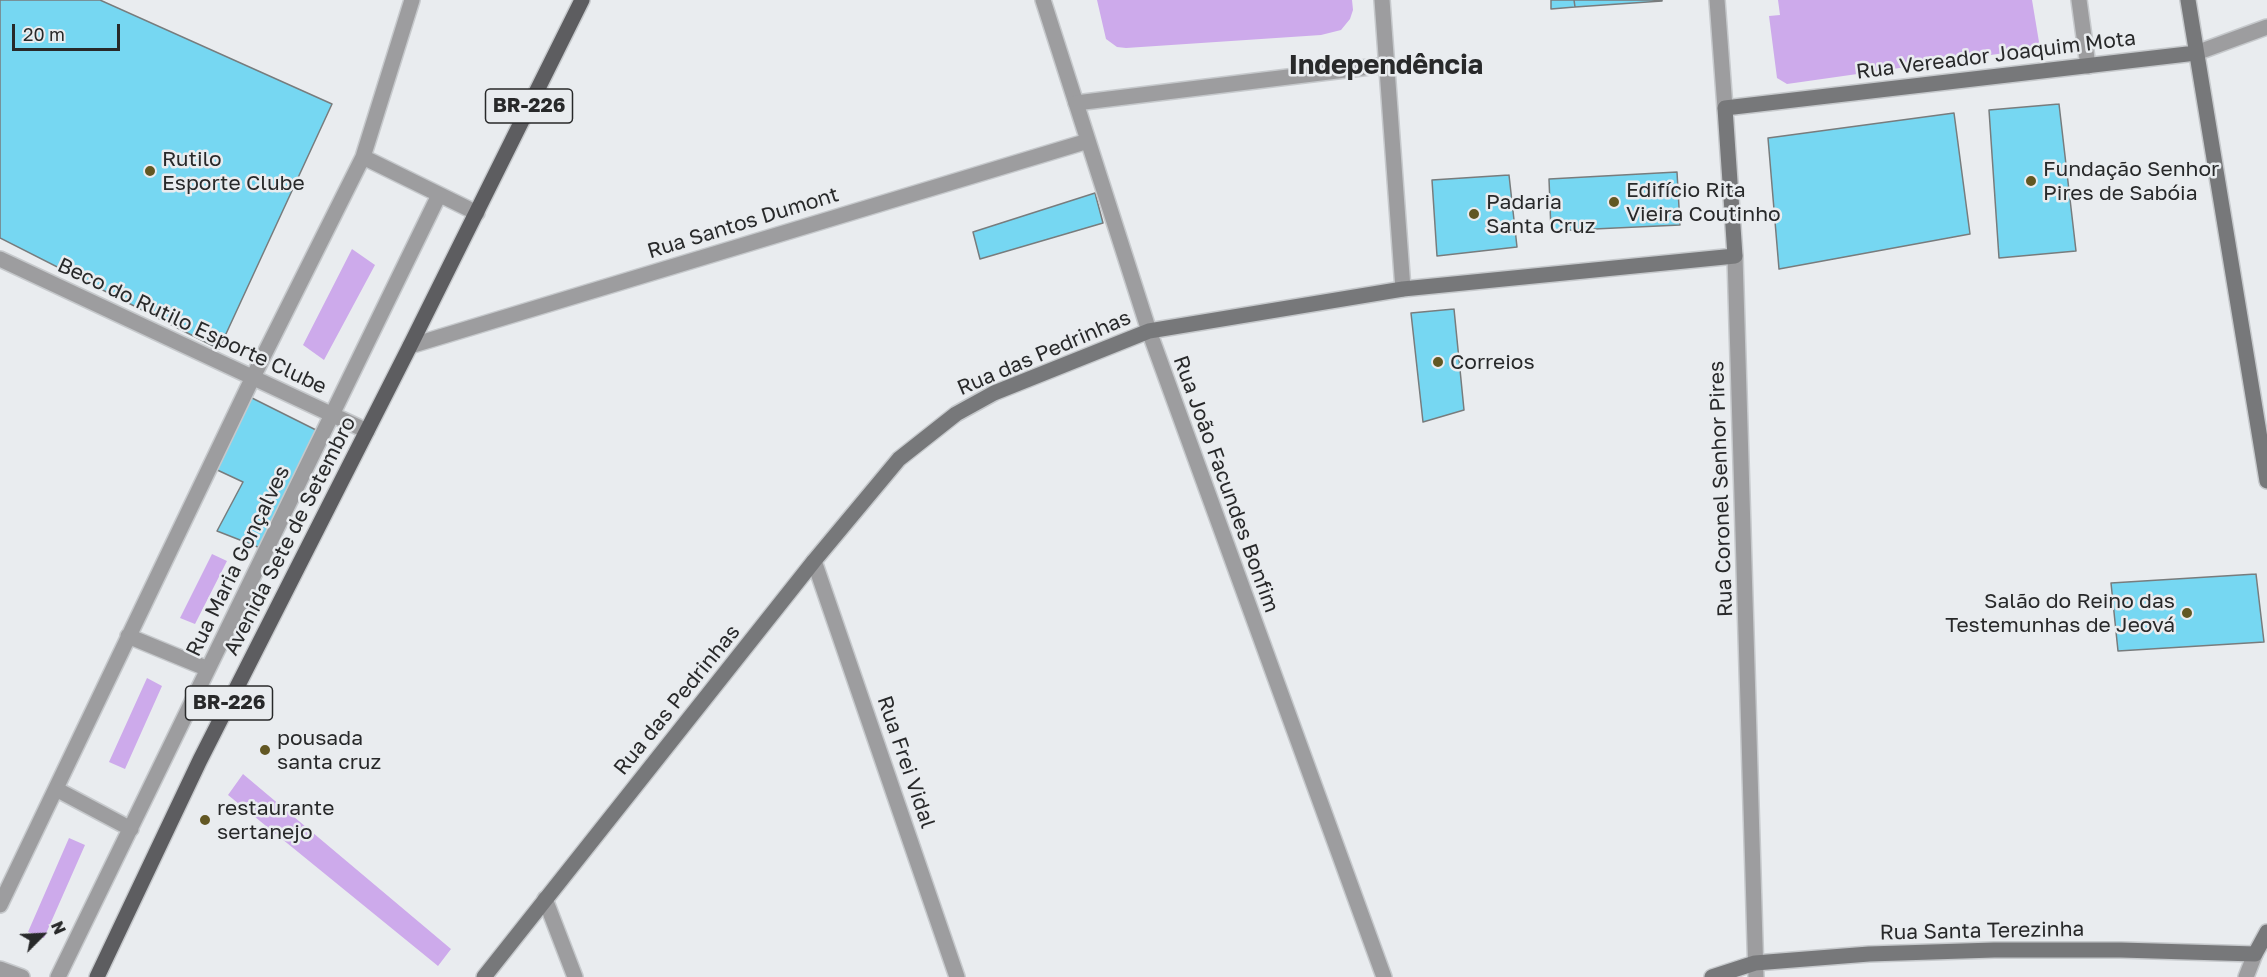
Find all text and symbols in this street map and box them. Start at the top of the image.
scale bar [15,12,123,50]
text: 20 m [23,23,65,45]
street label: Rua Vereador Joaquim Mota [1855,25,2137,85]
district label: Independência [1289,49,1483,81]
road number: BR-226 [486,89,572,123]
place label: Rutilo Esporte Clube [162,146,305,196]
place label: Fundação Senhor Pires de Sabóia [2043,156,2219,206]
marker: Rutilo Esporte Clube [143,164,157,178]
marker: Fundação Senhor Pires de Sabóia [2024,174,2038,188]
place label: Edifício Rita Vieira Coutinho [1626,177,1781,227]
street label: Rua Santos Dumont [644,182,842,264]
place label: Padaria Santa Cruz [1486,189,1595,239]
marker: Edifício Rita Vieira Coutinho [1607,195,1621,209]
marker: Padaria Santa Cruz [1467,207,1481,221]
street label: Beco do Rutilo Esporte Clube [53,252,331,400]
street label: Rua das Pedrinhas [953,305,1135,401]
place label: Correios [1450,349,1535,375]
street label: Rua João Facundes Bonfim [1168,352,1284,616]
marker: Correios [1431,355,1445,369]
street label: Rua Coronel Senhor Pires [1704,360,1738,618]
street label: Avenida Sete de Setembro [219,412,361,660]
street label: Rua Maria Gonçalves [181,461,295,661]
place label: Salão do Reino das Testemunhas de Jeová [1945,588,2175,638]
marker: Salão do Reino das Testemunhas de Jeová [2180,606,2194,620]
street label: Rua das Pedrinhas [609,620,745,780]
road number: BR-226 [186,686,272,720]
street label: Rua Frei Vidal [872,692,940,832]
place label: pousada santa cruz [277,725,381,775]
marker: pousada santa cruz [258,743,272,757]
place label: restaurante sertanejo [217,795,334,845]
marker: restaurante sertanejo [198,813,212,827]
north arrow [12,905,72,965]
street label: Rua Santa Terezinha [1879,917,2085,945]
text: N [47,918,70,937]

